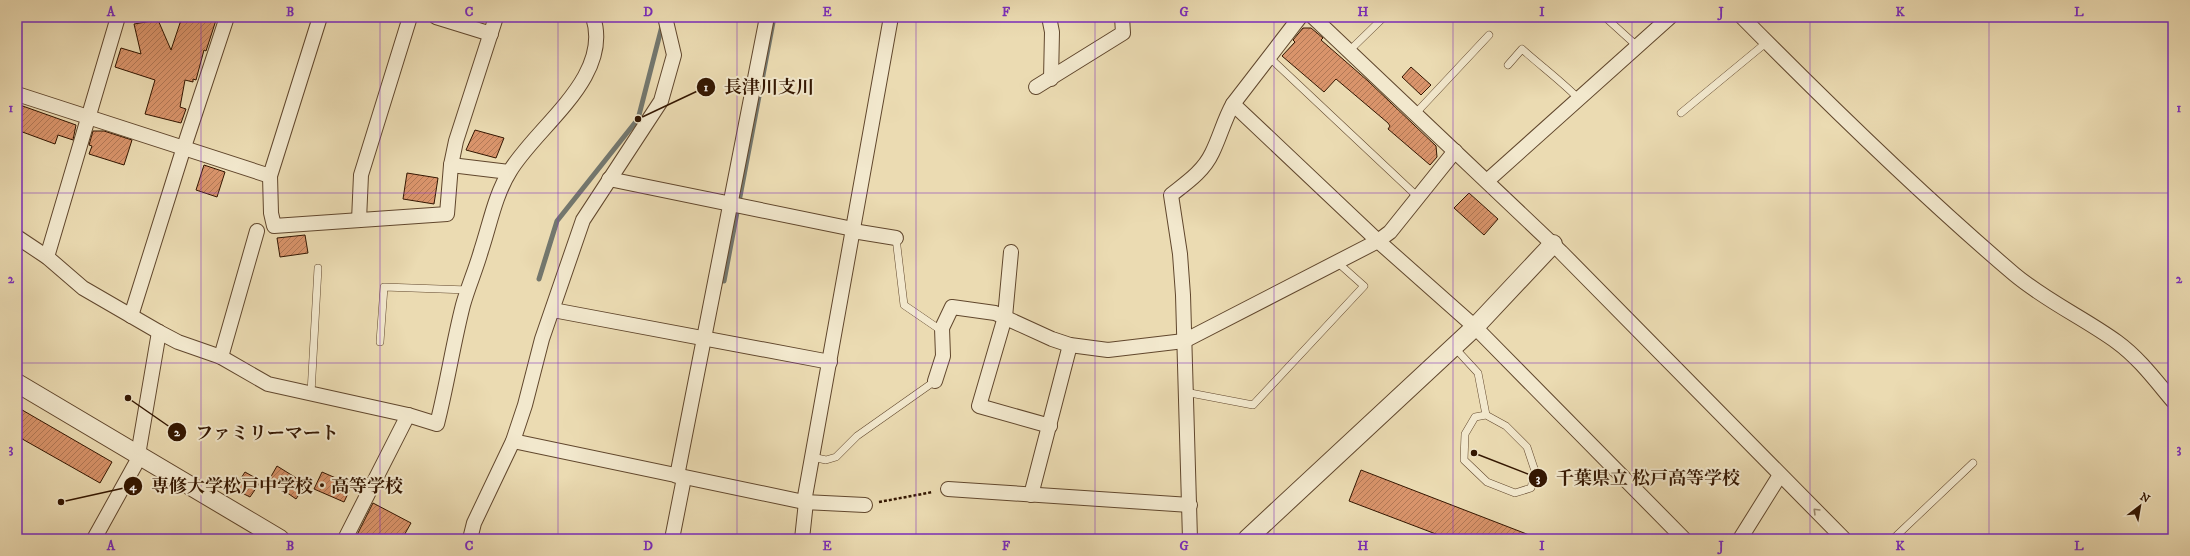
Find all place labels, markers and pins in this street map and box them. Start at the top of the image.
callout: 長津川支川 [696,72,822,102]
callout: ファミリーマート [167,417,347,447]
callout: 千葉県立 松戸高等学校 [1528,463,1748,493]
callout: 専修大学松戸中学校・高等学校 [123,471,411,501]

